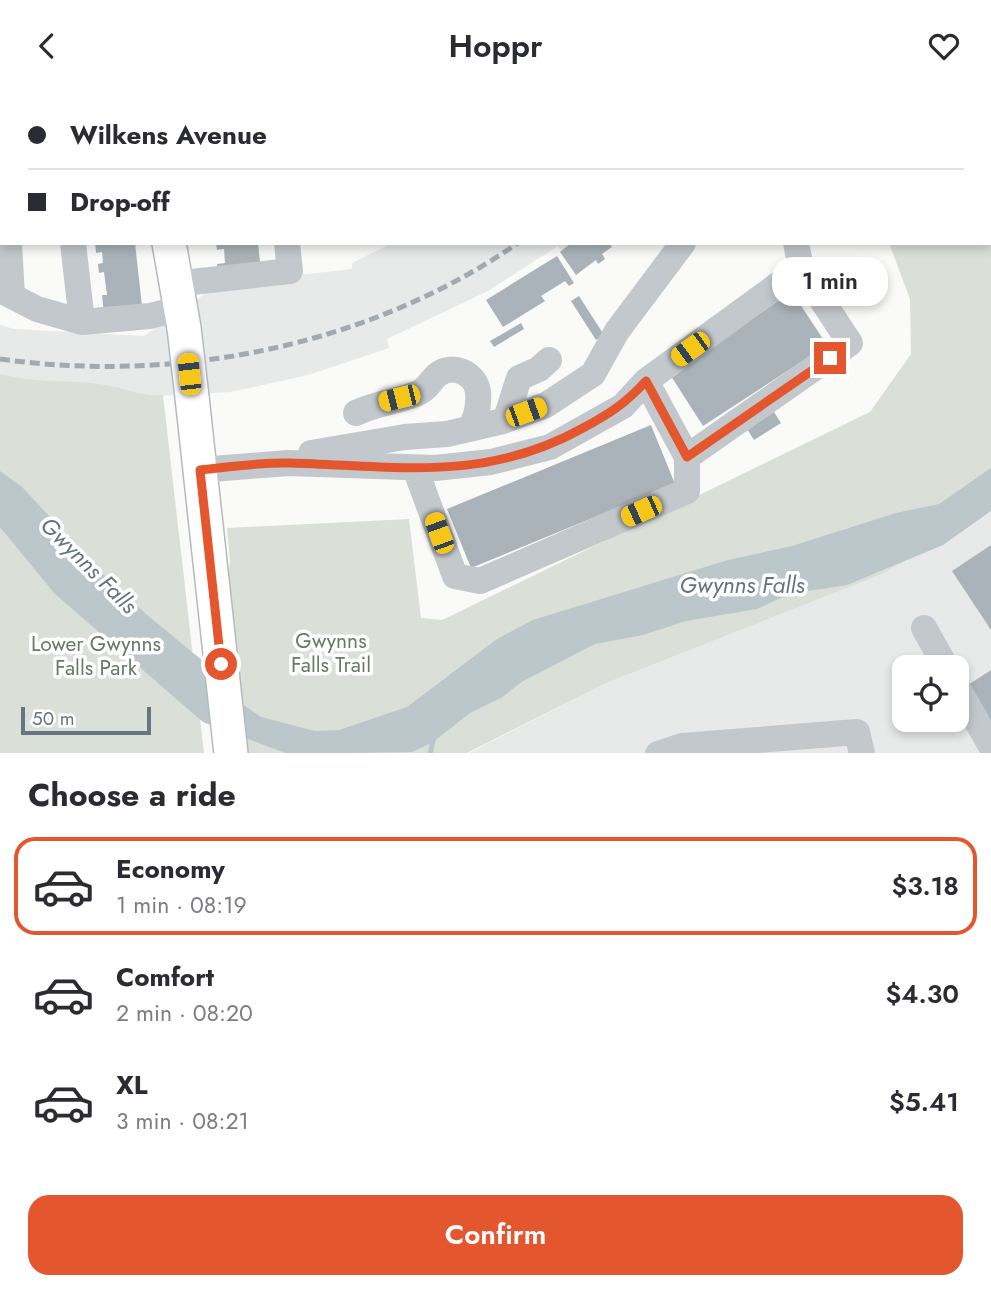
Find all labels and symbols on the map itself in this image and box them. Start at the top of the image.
callout: 1 min [772,257,888,306]
car [667,328,714,370]
route end [814,342,846,374]
car [177,352,202,396]
car [377,383,422,413]
car [503,395,550,429]
car [618,493,665,529]
water label: Gwynns Falls [33,509,146,622]
car [422,510,457,556]
water label: Gwynns Falls [679,568,806,602]
park label: Gwynns Falls Trail [291,626,371,680]
park label: Lower Gwynns Falls Park [31,629,161,683]
route start [205,648,237,680]
scale bar [21,705,150,736]

